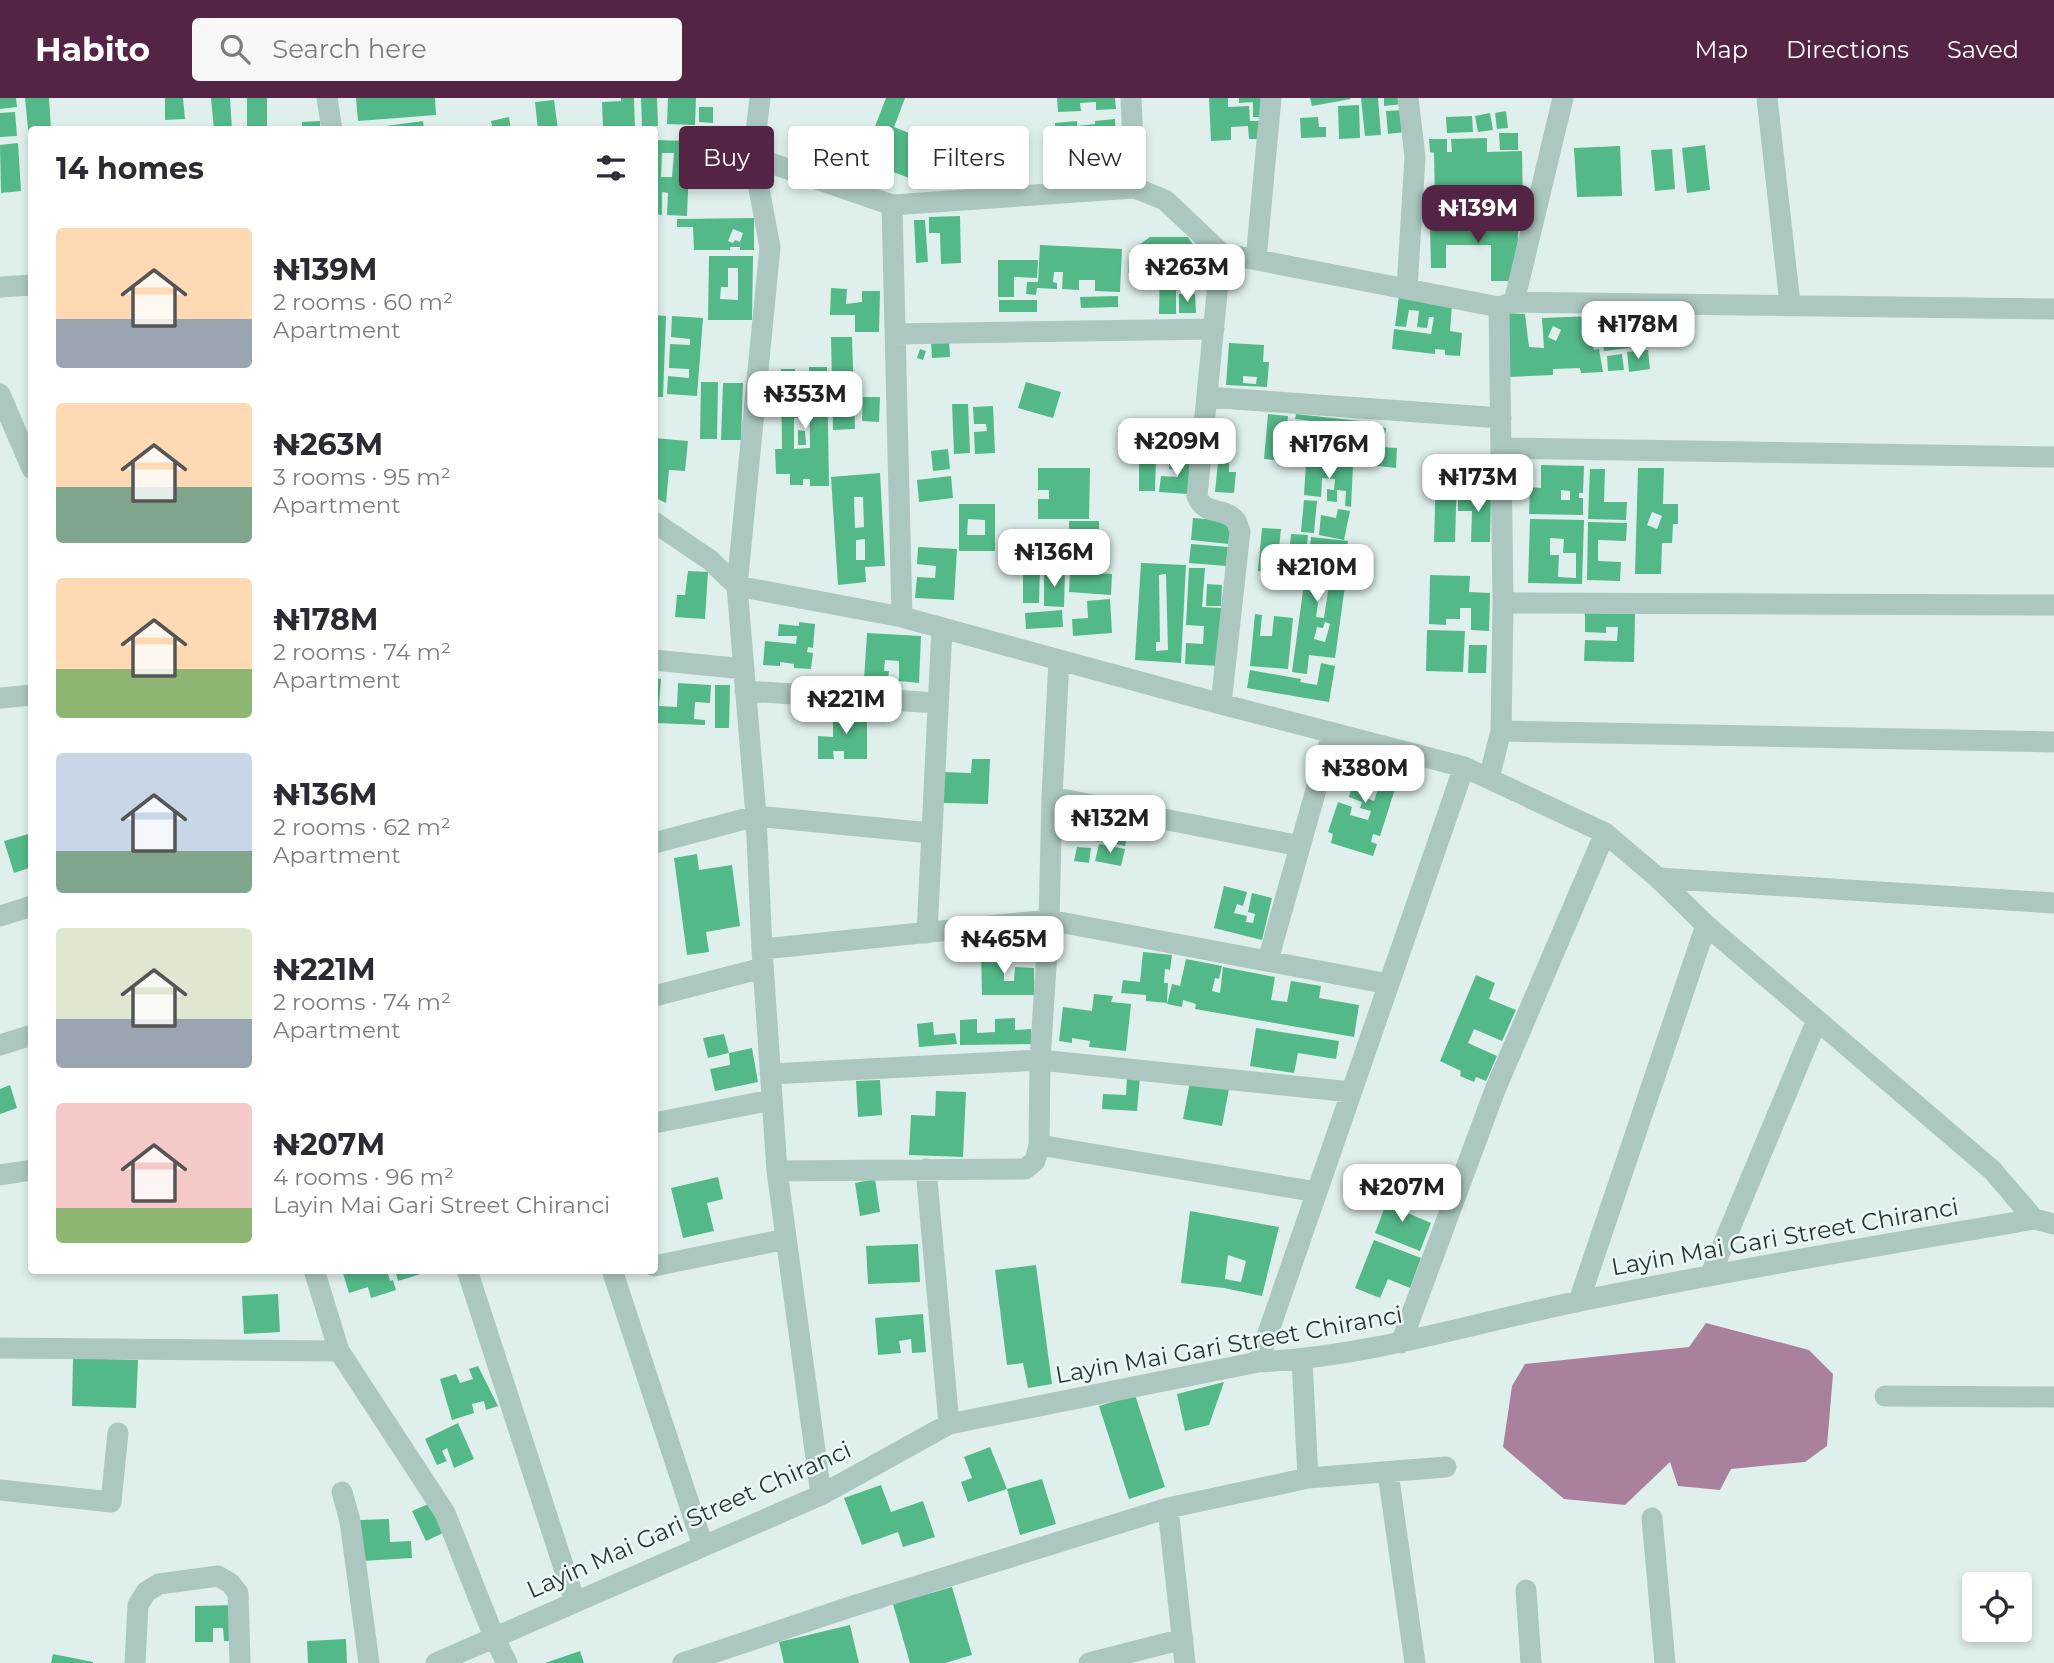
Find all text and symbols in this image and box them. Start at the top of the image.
search box [192,18,682,81]
text: Habito [35,29,150,69]
icon: search [216,30,254,68]
text: Search here [272,33,427,65]
text: Map [1695,35,1748,64]
text: Directions [1786,35,1909,64]
text: Saved [1947,35,2019,64]
chip: Buy [679,126,774,189]
chip: Rent [788,126,894,189]
chip: Filters [908,126,1029,189]
chip: New [1043,126,1146,189]
icon: filters [592,149,630,187]
text: 14 homes [56,150,204,187]
pin: ₦139M [1429,186,1527,245]
text: ₦139M [1438,194,1518,222]
pin: ₦263M [1138,244,1236,304]
text: ₦139M [273,251,377,288]
text: ₦263M [1145,253,1229,281]
icon: home [112,256,196,340]
text: 2 rooms · 60 m² [273,288,453,316]
pin: ₦178M [1589,302,1687,361]
text: ₦178M [1598,310,1678,338]
text: Apartment [273,316,401,344]
pin: ₦353M [756,372,854,431]
text: ₦353M [763,380,847,408]
pin: ₦209M [1128,418,1226,478]
pin: ₦176M [1280,422,1378,481]
text: ₦263M [273,426,383,463]
text: ₦209M [1134,427,1220,455]
text: ₦176M [1289,430,1369,458]
icon: home [112,431,196,515]
pin: ₦173M [1429,454,1527,514]
text: 3 rooms · 95 m² [273,463,451,491]
text: ₦173M [1438,463,1518,491]
text: Apartment [273,491,401,519]
pin: ₦136M [1005,530,1103,589]
text: ₦136M [1014,538,1094,566]
pin: ₦210M [1268,545,1366,604]
text: ₦210M [1277,553,1357,581]
text: ₦178M [273,601,378,638]
icon: home [112,606,196,690]
text: 2 rooms · 74 m² [273,638,451,666]
text: Apartment [273,666,401,694]
pin: ₦221M [797,676,895,736]
text: ₦221M [807,685,885,713]
pin: ₦380M [1316,746,1414,805]
text: ₦380M [1321,754,1409,782]
text: ₦136M [273,776,377,813]
icon: home [112,781,196,865]
pin: ₦132M [1061,796,1159,855]
text: ₦132M [1071,804,1149,832]
text: 2 rooms · 62 m² [273,813,451,841]
text: Apartment [273,841,401,869]
pin: ₦465M [955,916,1053,976]
text: ₦465M [961,925,1047,953]
text: ₦221M [273,951,376,988]
icon: home [112,956,196,1040]
text: 2 rooms · 74 m² [273,988,451,1016]
text: Apartment [273,1016,401,1044]
text: ₦207M [273,1126,385,1163]
icon: home [112,1131,196,1215]
text: 4 rooms · 96 m² [273,1163,454,1191]
pin: ₦207M [1353,1164,1451,1224]
text: ₦207M [1359,1173,1445,1201]
text: Layin Mai Gari Street Chiranci [273,1191,610,1219]
street label: Layin Mai Gari Street Chiranci [1609,1192,1961,1281]
street label: Layin Mai Gari Street Chiranci [1053,1300,1405,1389]
street label: Layin Mai Gari Street Chiranci [522,1435,855,1604]
map controls [1962,1572,2032,1642]
button: locate [1962,1572,2032,1642]

